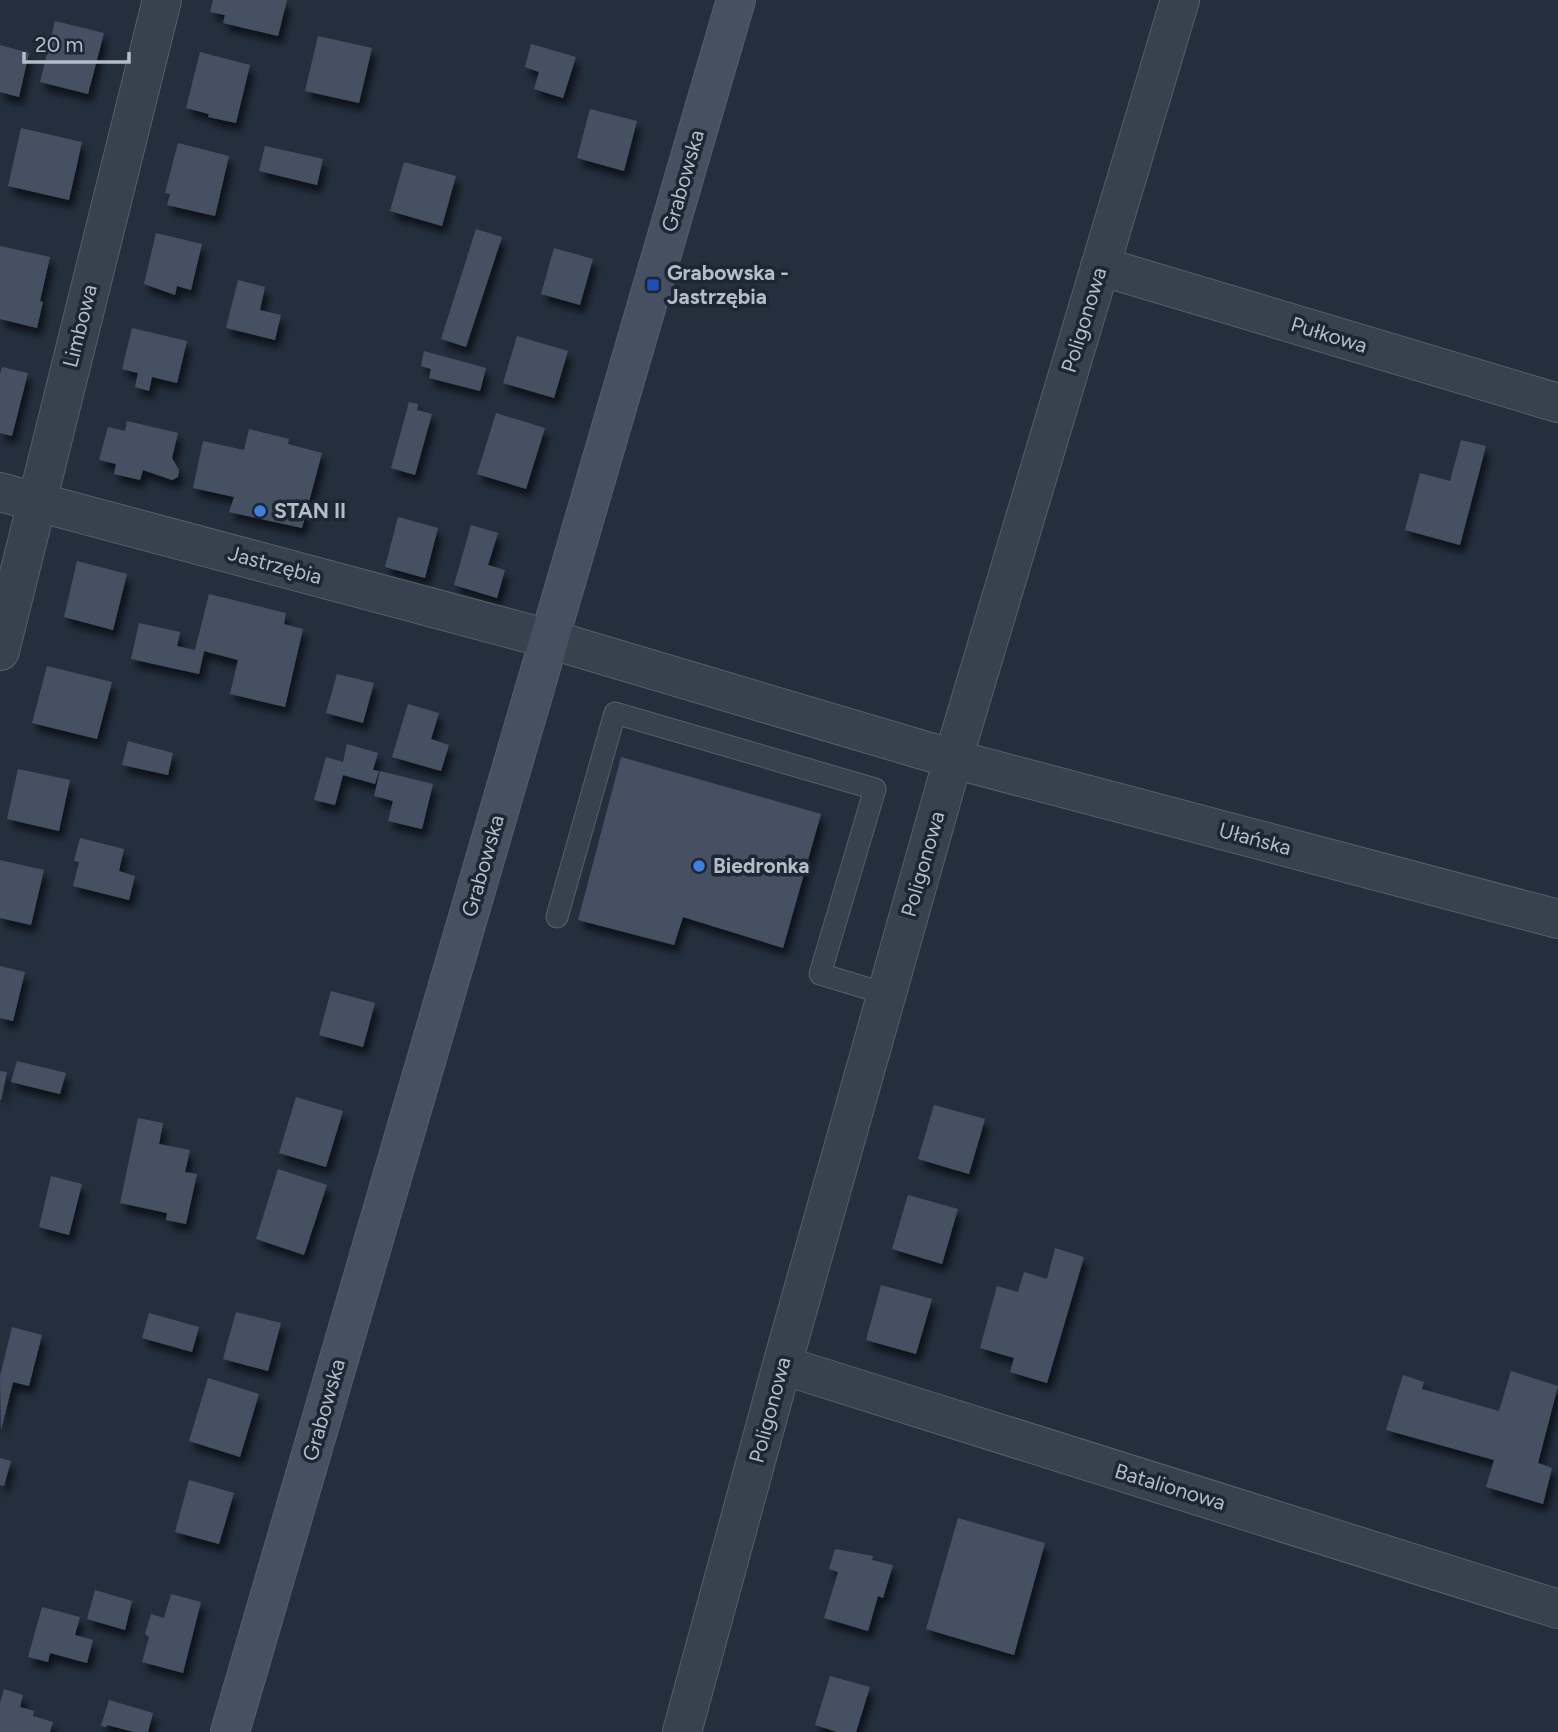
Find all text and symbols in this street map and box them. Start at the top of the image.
scale bar [24,21,130,65]
text: 20 m [35,32,83,57]
street label: Grabowska [656,127,709,235]
place label: Grabowska - Jastrzębia [667,260,789,309]
street label: Poligonowa [1056,264,1111,375]
marker: Grabowska - Jastrzębia [645,277,661,293]
street label: Limbowa [57,282,102,370]
street label: Pułkowa [1288,311,1370,358]
place label: STAN II [274,498,346,523]
marker: STAN II [252,503,268,519]
street label: Jastrzębia [226,540,325,589]
street label: Poligonowa [896,808,950,920]
street label: Grabowska [456,812,509,920]
street label: Ułańska [1216,817,1294,860]
place label: Biedronka [713,853,810,878]
marker: Biedronka [691,858,707,874]
street label: Poligonowa [743,1354,796,1466]
street label: Grabowska [297,1356,350,1464]
street label: Batalionowa [1112,1458,1228,1515]

